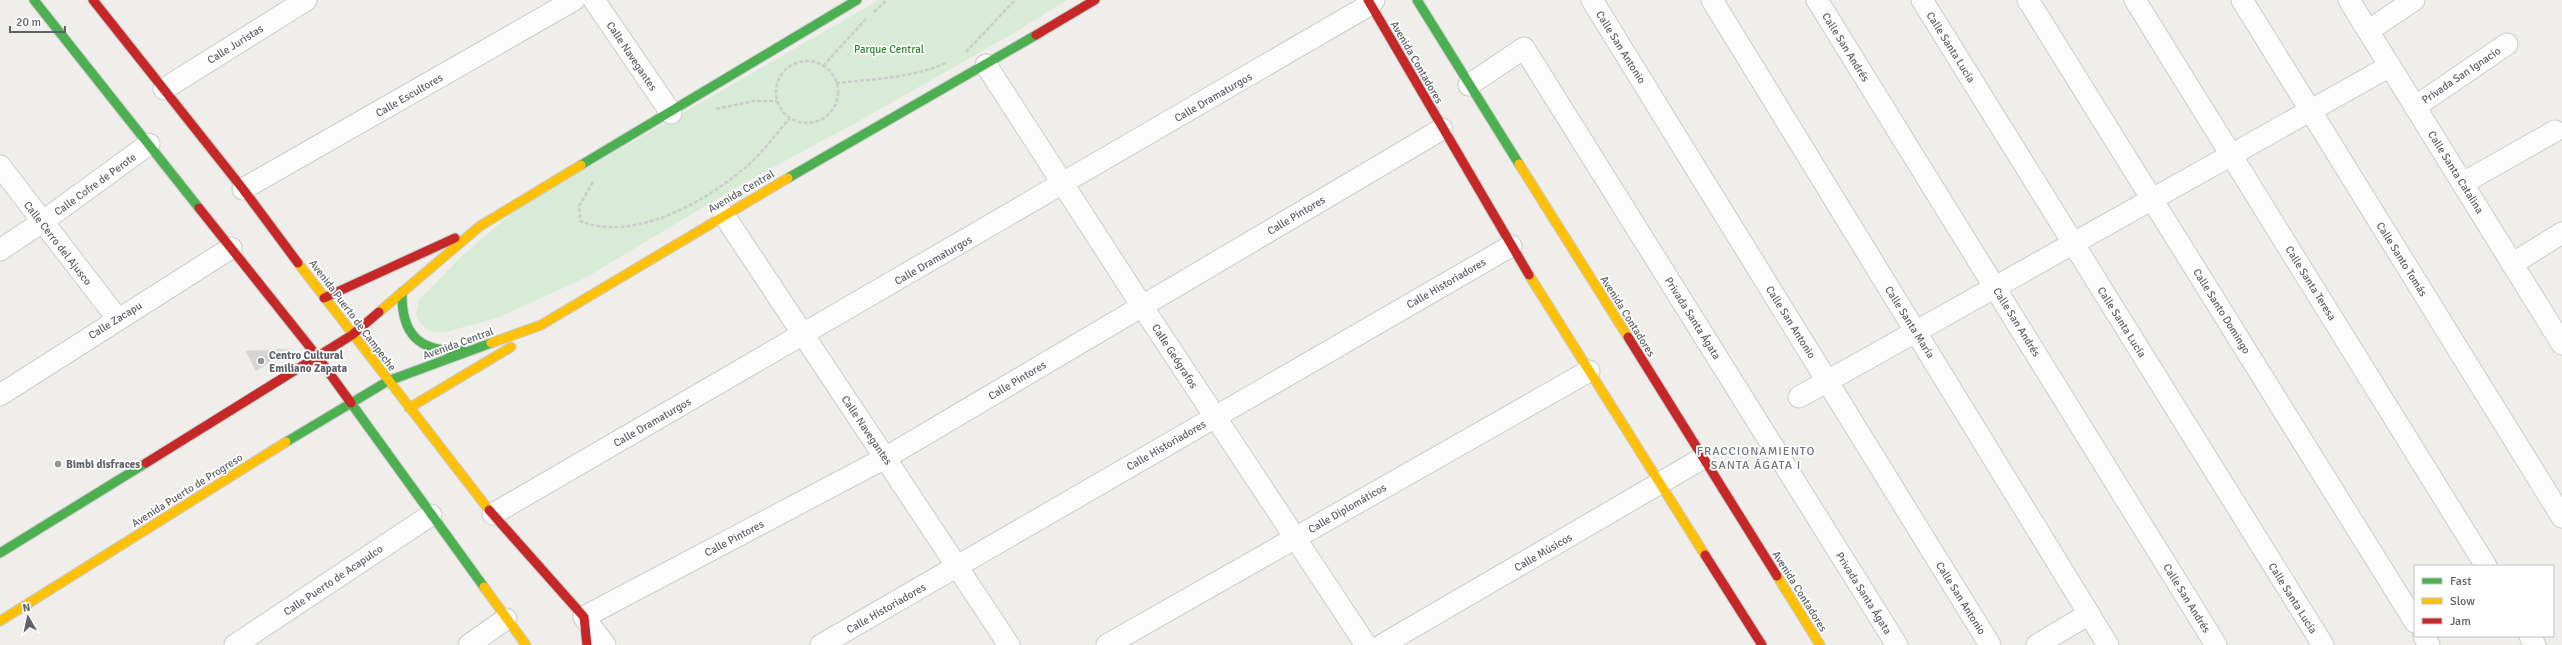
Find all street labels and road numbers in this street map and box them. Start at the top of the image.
street label: Calle San Antonio [1593,8,1648,86]
street label: Calle Santa Lucía [1924,9,1978,85]
street label: Calle San Andrés [1819,10,1872,84]
street label: Calle Navegantes [604,19,660,94]
street label: Avenida Contadores [1388,19,1446,106]
street label: Calle Juristas [205,22,266,67]
street label: Privada San Ignacio [2419,44,2503,107]
street label: Calle Dramaturgos [1172,70,1254,125]
street label: Calle Escultores [373,71,445,120]
street label: Calle Santa Catalina [2425,129,2486,216]
street label: Calle Cofre de Perote [52,150,139,218]
street label: Avenida Central [706,167,777,216]
street label: Calle Pintores [1265,193,1328,238]
street label: Calle Cerro del Ajusco [21,199,95,288]
street label: Calle Santo Tomás [2373,220,2430,299]
street label: Calle Dramaturgos [892,233,974,288]
street label: Calle Santa Teresa [2282,244,2339,323]
street label: Calle Historiadores [1404,255,1488,311]
street label: Avenida Puerto de Campeche [306,257,399,374]
street label: Calle Santo Domingo [2190,266,2253,356]
street label: Avenida Contadores [1597,273,1658,359]
street label: Privada Santa Ágata [1662,274,1724,362]
street label: Calle San Antonio [1763,283,1818,361]
street label: Calle Santa María [1882,284,1937,361]
street label: Calle Santa Lucía [2095,284,2149,360]
street label: Calle San Andrés [1990,285,2043,359]
street label: Calle Zacapu [86,299,144,342]
street label: Calle Geógrafos [1149,322,1200,391]
street label: Avenida Central [421,325,495,362]
street label: Calle Pintores [986,358,1049,403]
street label: Calle Navegantes [839,393,895,468]
street label: Calle Dramaturgos [611,395,693,450]
street label: Calle Historiadores [1124,417,1208,473]
street label: Avenida Puerto de Progreso [129,451,245,530]
street label: Calle Diplomáticos [1306,481,1389,536]
street label: Calle Pintores [702,517,766,559]
street label: Calle Músicos [1512,531,1575,574]
street label: Calle Puerto de Acapulco [281,542,386,619]
street label: Avenida Contadores [1769,548,1830,634]
street label: Privada Santa Ágata [1833,549,1895,637]
street label: Calle San Antonio [1933,559,1988,637]
street label: Calle Santa Lucía [2266,560,2320,636]
street label: Calle San Andrés [2160,561,2213,635]
street label: Calle Historiadores [844,580,928,636]

